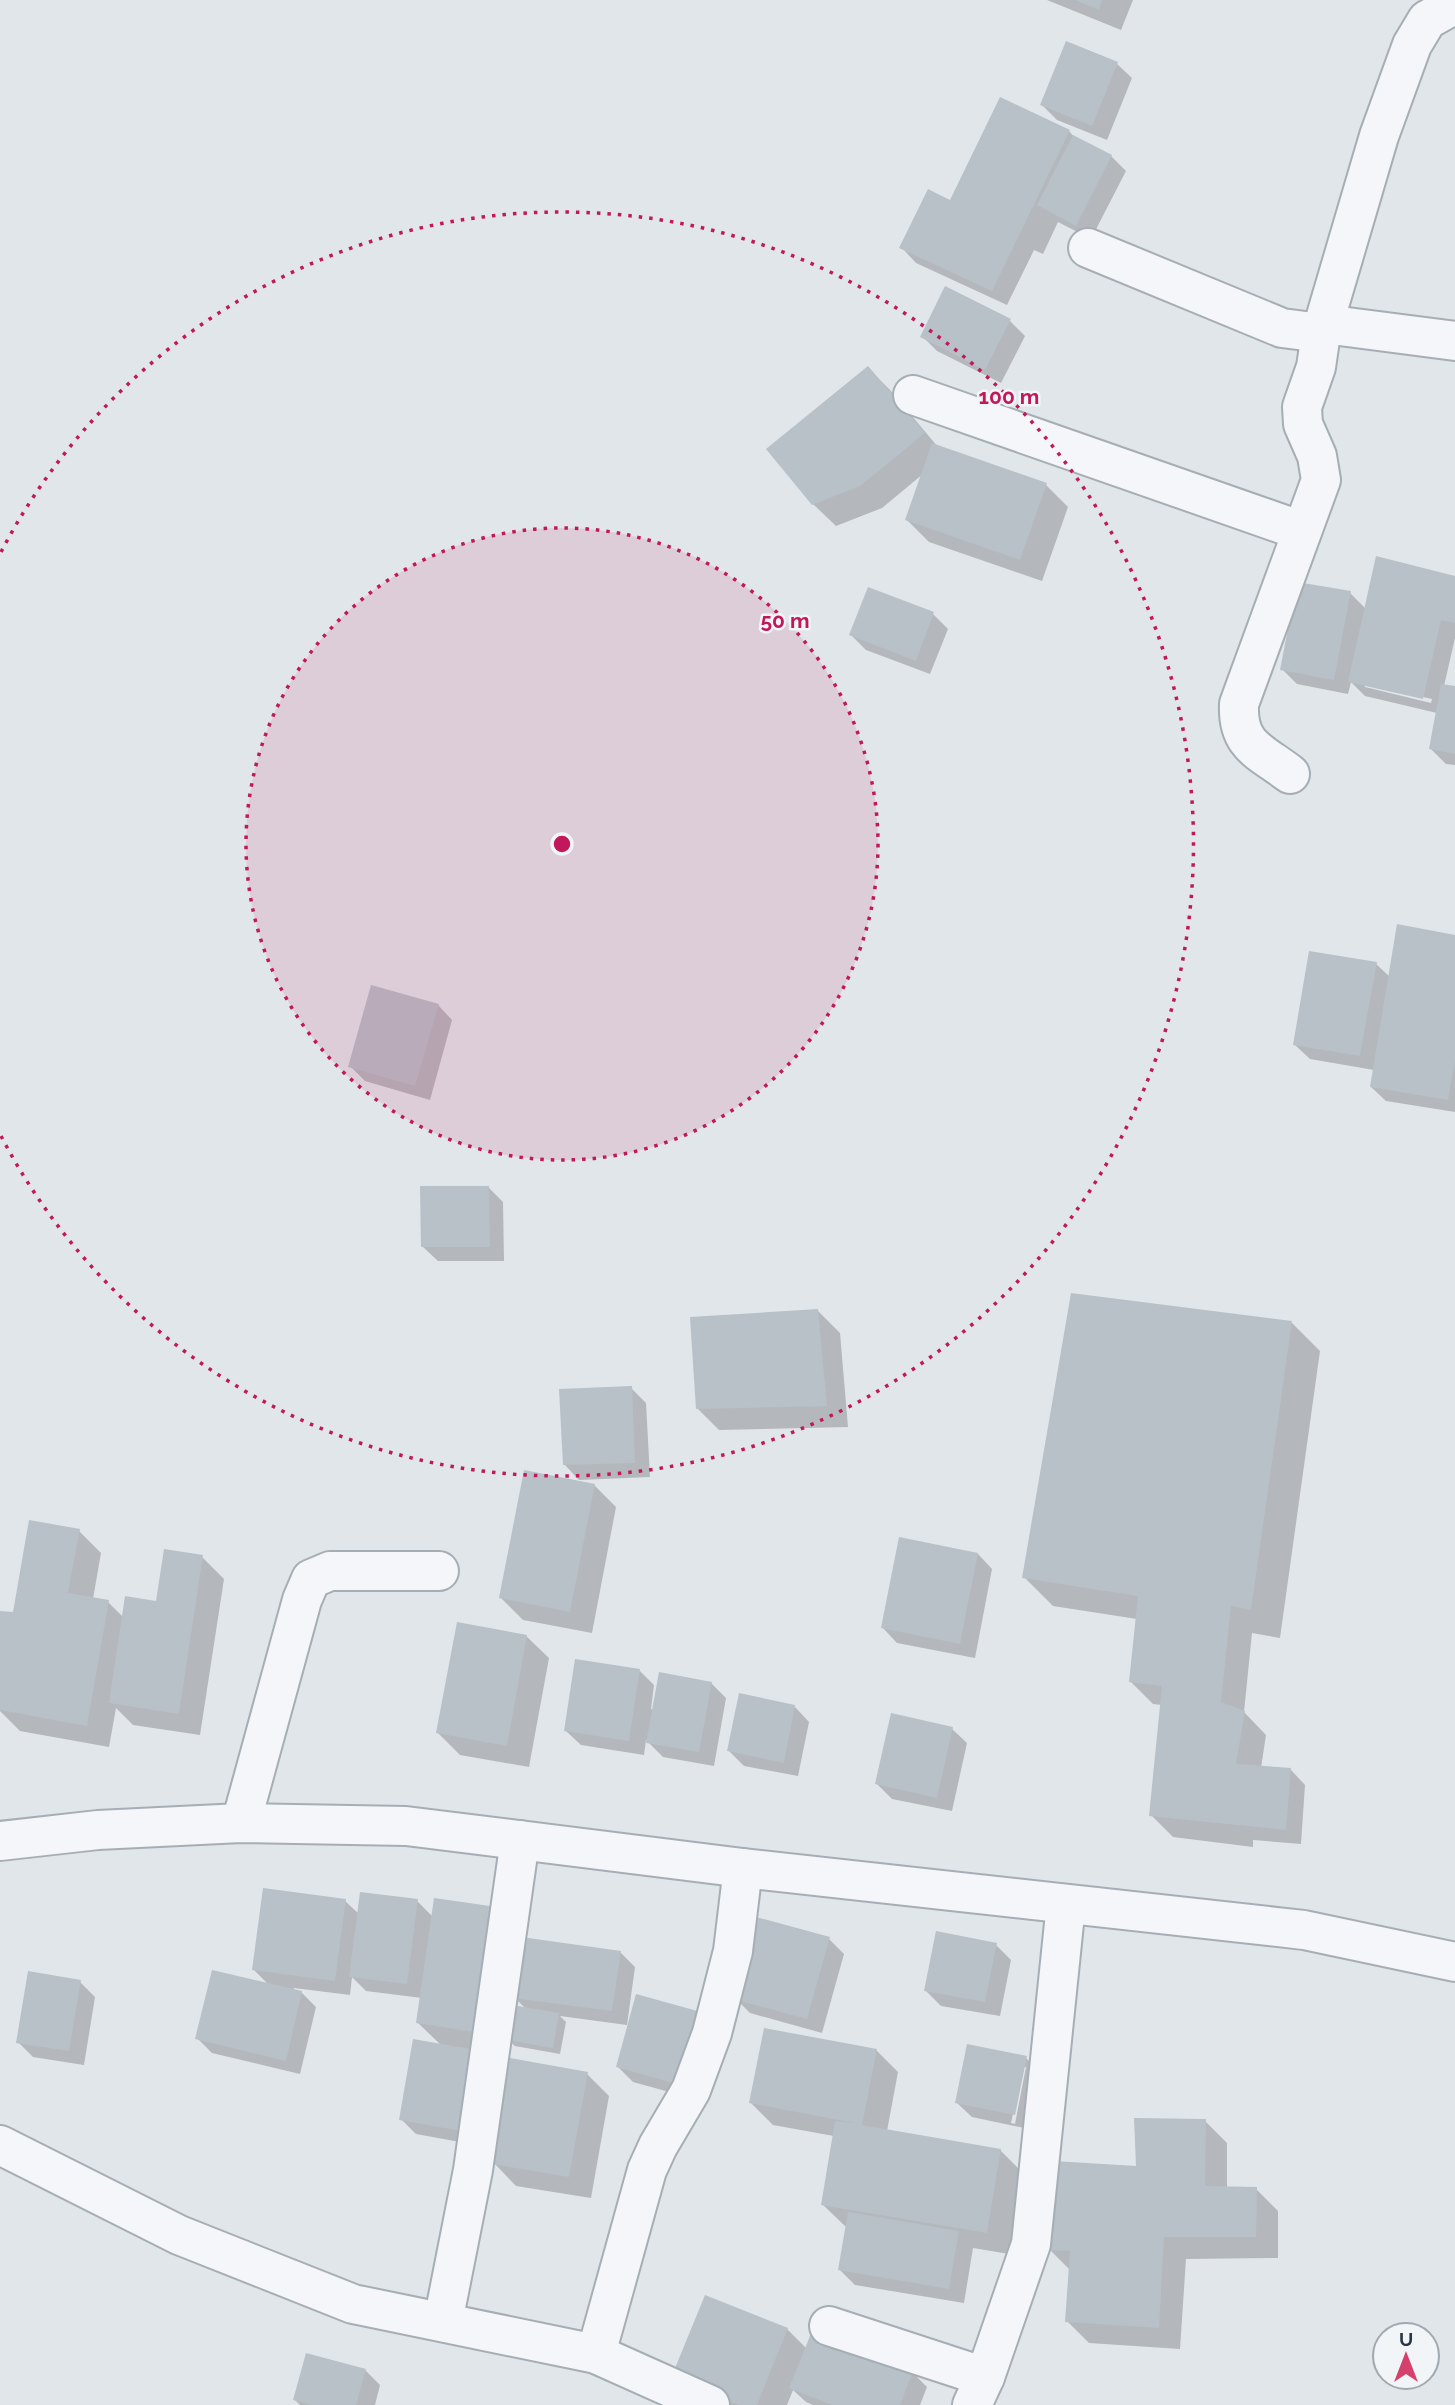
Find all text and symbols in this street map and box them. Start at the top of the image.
text: 100 m [979,384,1039,409]
text: 50 m [760,608,810,633]
centre of rings [550,832,574,856]
north arrow [1371,2321,1441,2391]
text: U [1399,2328,1413,2350]

